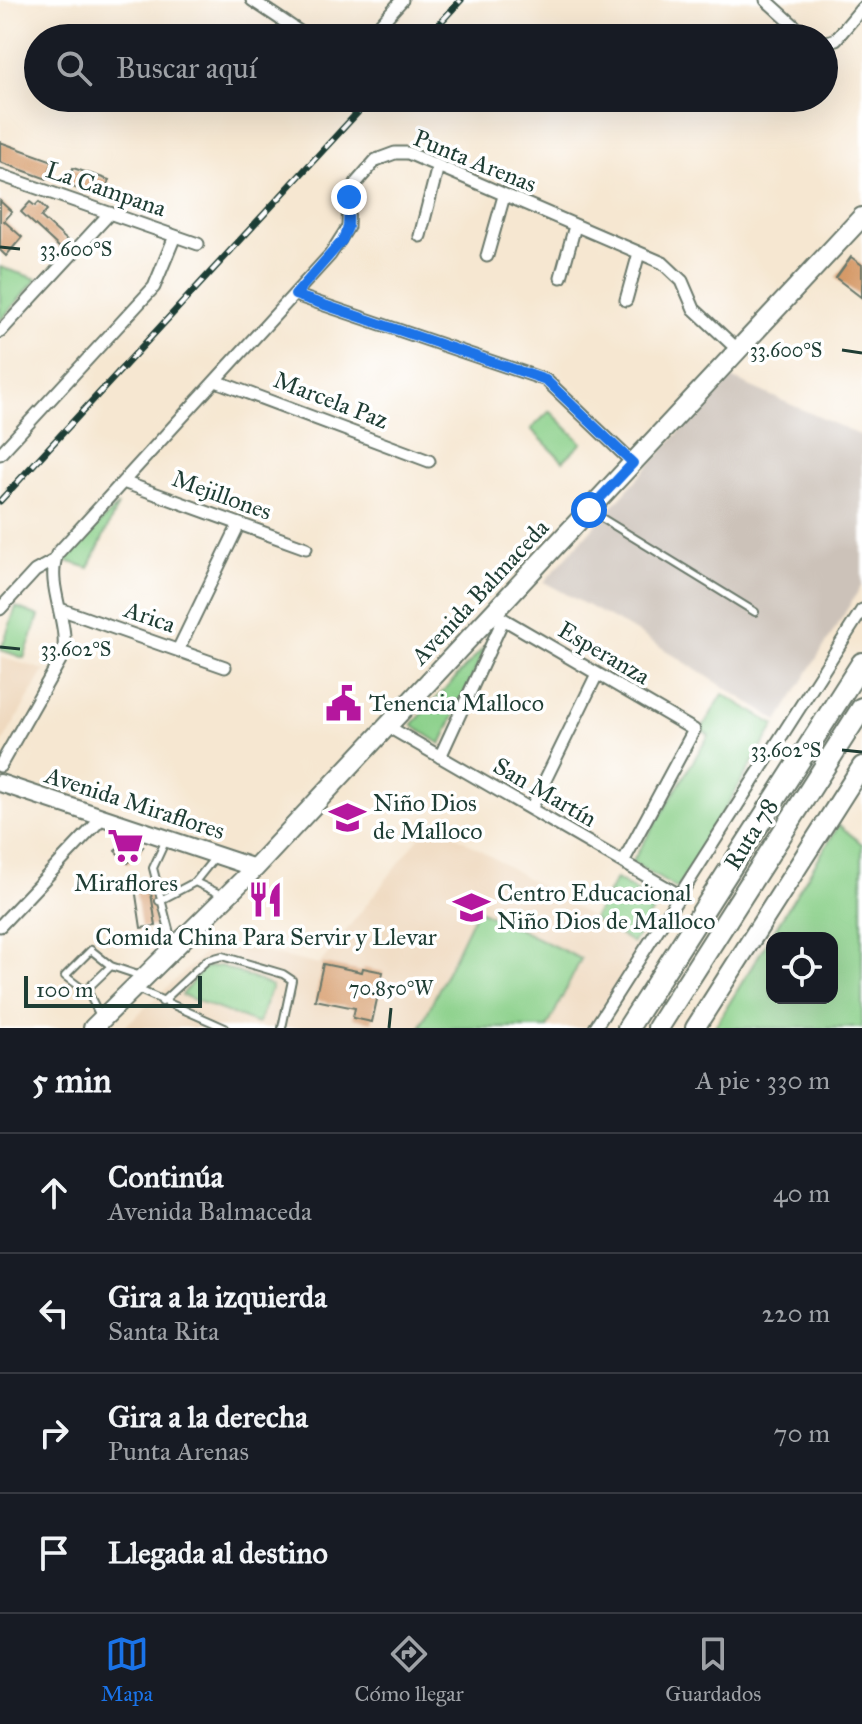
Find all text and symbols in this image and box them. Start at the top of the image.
search box [24,24,838,112]
icon: search [52,46,96,90]
text: Buscar aquí [116,50,257,86]
street label: Punta Arenas [409,123,541,199]
street label: La Campana [42,154,171,224]
route end [331,179,367,215]
text: 33.600°S [40,237,112,261]
text: 33.600°S [750,338,822,362]
street label: Marcela Paz [270,364,392,436]
street label: Mejillones [168,463,276,527]
route start [571,492,607,528]
street label: Avenida Balmaceda [404,512,556,672]
street label: Arica [120,594,180,640]
street label: Esperanza [553,615,656,692]
text: 33.602°S [41,637,111,661]
public building icon: Tenencia Malloco [324,684,362,722]
place label: Tenencia Malloco [369,688,544,718]
text: 33.602°S [751,738,821,762]
street label: San Martín [488,750,602,834]
street label: Avenida Miraflores [40,760,229,846]
place label: Niño Dios de Malloco [373,788,483,846]
street label: Ruta 78 [717,793,785,875]
school or university icon: Niño Dios de Malloco [328,798,366,836]
supermarket icon: Miraflores [107,827,145,865]
place label: Miraflores [74,868,178,898]
place label: Centro Educacional Niño Dios de Malloco [497,878,716,936]
restaurant icon: Comida China Para Servir y Llevar [247,881,285,919]
school or university icon: Centro Educacional Niño Dios de Malloco [452,888,490,926]
place label: Comida China Para Servir y Llevar [95,922,437,952]
map controls [766,932,838,1004]
button: locate [766,932,838,1004]
scale bar [24,972,202,1008]
text: 100 m [36,976,93,1003]
text: 70.850°W [349,976,434,1000]
text: 5 min [32,1060,111,1101]
text: A pie · 330 m [696,1064,830,1096]
text: Continúa [108,1159,224,1195]
icon: ahead [32,1171,76,1215]
text: 40 m [773,1177,830,1209]
text: Avenida Balmaceda [108,1195,312,1227]
text: Gira a la izquierda [108,1279,327,1315]
icon: left [32,1291,76,1335]
text: 220 m [762,1297,830,1329]
text: Santa Rita [108,1315,219,1347]
text: Gira a la derecha [108,1399,308,1435]
icon: right [32,1411,76,1455]
text: 70 m [774,1417,830,1449]
text: Punta Arenas [108,1435,249,1467]
icon: arrive [32,1531,76,1575]
text: Llegada al destino [108,1535,328,1571]
tab: Mapa [101,1632,153,1707]
tab: Cómo llegar [354,1632,464,1707]
tab: Guardados [665,1632,761,1707]

